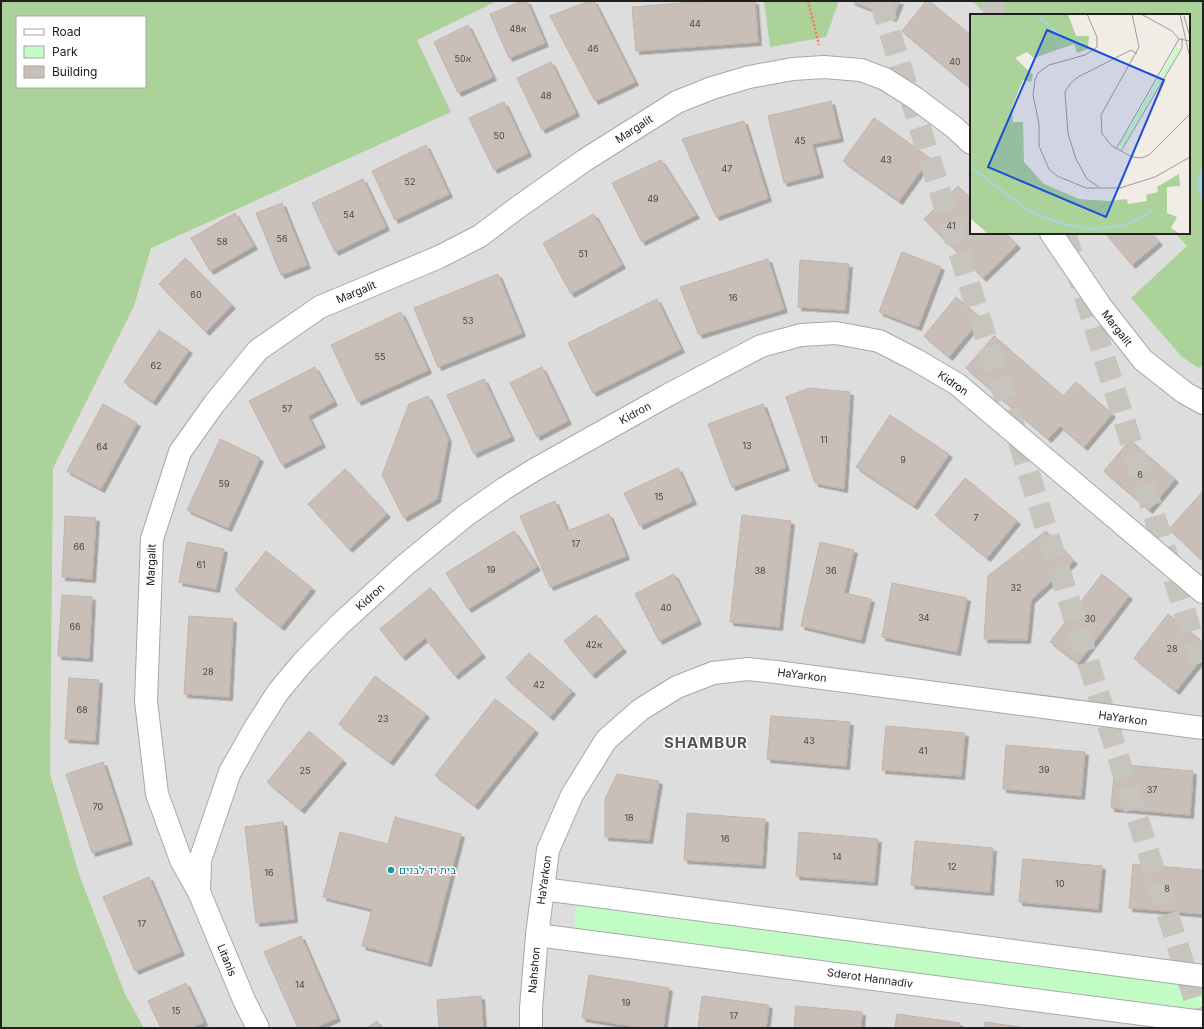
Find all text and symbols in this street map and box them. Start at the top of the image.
inset map [970,14,1190,234]
legend [16,16,146,88]
house number: 44 [689,18,701,29]
house number: 48א [509,23,527,34]
text: Road [52,24,81,39]
house number: 46 [587,43,599,54]
text: Park [52,44,78,59]
house number: 50א [455,53,472,64]
house number: 40 [949,56,961,67]
text: Building [52,64,97,79]
house number: 48 [540,90,552,101]
street label: Margalit [613,111,656,146]
house number: 50 [493,130,505,141]
house number: 45 [794,135,806,146]
house number: 43 [880,154,892,165]
house number: 47 [722,163,732,174]
house number: 52 [405,176,415,187]
house number: 49 [647,193,659,204]
house number: 54 [343,209,355,220]
house number: 41 [946,220,956,231]
house number: 56 [276,233,288,244]
house number: 58 [216,236,228,247]
house number: 51 [578,248,588,259]
street label: Margalit [334,277,378,307]
house number: 60 [190,289,202,300]
house number: 16 [728,292,738,303]
street label: Margalit [1099,307,1136,349]
house number: 53 [462,315,474,326]
house number: 55 [375,351,385,362]
house number: 62 [150,360,162,371]
street label: Kidron [935,368,971,398]
street label: Kidron [617,399,653,427]
house number: 57 [282,403,292,414]
house number: 11 [820,434,828,445]
house number: 13 [742,440,752,451]
house number: 64 [96,441,108,452]
house number: 9 [900,454,906,465]
house number: 6 [1137,469,1143,480]
house number: 59 [218,478,230,489]
house number: 15 [654,491,664,502]
house number: 7 [973,512,979,523]
house number: 17 [572,538,580,549]
house number: 66 [73,541,85,552]
street label: Margalit [143,543,159,586]
house number: 61 [196,559,206,570]
house number: 19 [486,564,496,575]
house number: 38 [754,565,766,576]
house number: 36 [825,565,837,576]
street label: Kidron [353,580,387,614]
house number: 32 [1010,582,1022,593]
house number: 40 [660,602,672,613]
house number: 34 [918,612,930,623]
house number: 30 [1084,613,1096,624]
house number: 66 [69,621,81,632]
house number: 42א [585,639,603,650]
house number: 28 [1166,643,1178,654]
street label: HaYarkon [777,665,827,685]
house number: 28 [202,666,214,677]
house number: 42 [533,679,545,690]
house number: 68 [76,704,88,715]
street label: HaYarkon [1097,708,1149,728]
house number: 23 [377,713,389,724]
district label: SHAMBUR [664,733,748,752]
house number: 43 [803,735,815,746]
house number: 41 [918,745,928,756]
house number: 39 [1038,764,1050,775]
house number: 25 [300,765,310,776]
house number: 37 [1147,784,1157,795]
house number: 70 [93,801,104,812]
house number: 18 [624,812,634,823]
house number: 16 [720,833,730,844]
house number: 14 [832,851,842,862]
street label: HaYarkon [534,854,554,906]
house number: 12 [947,861,957,872]
place label: בית יד לבנים [399,863,456,877]
marker: בית יד לבנים [386,865,396,875]
house number: 16 [264,867,274,878]
house number: 10 [1055,878,1065,889]
house number: 8 [1164,883,1170,894]
house number: 17 [138,918,146,929]
street label: Litanis [214,942,240,978]
street label: Nahshon [525,946,543,994]
street label: Sderot Hannadiv [826,965,914,991]
house number: 14 [295,979,305,990]
house number: 19 [621,997,631,1008]
house number: 15 [171,1005,181,1016]
house number: 17 [730,1010,738,1021]

